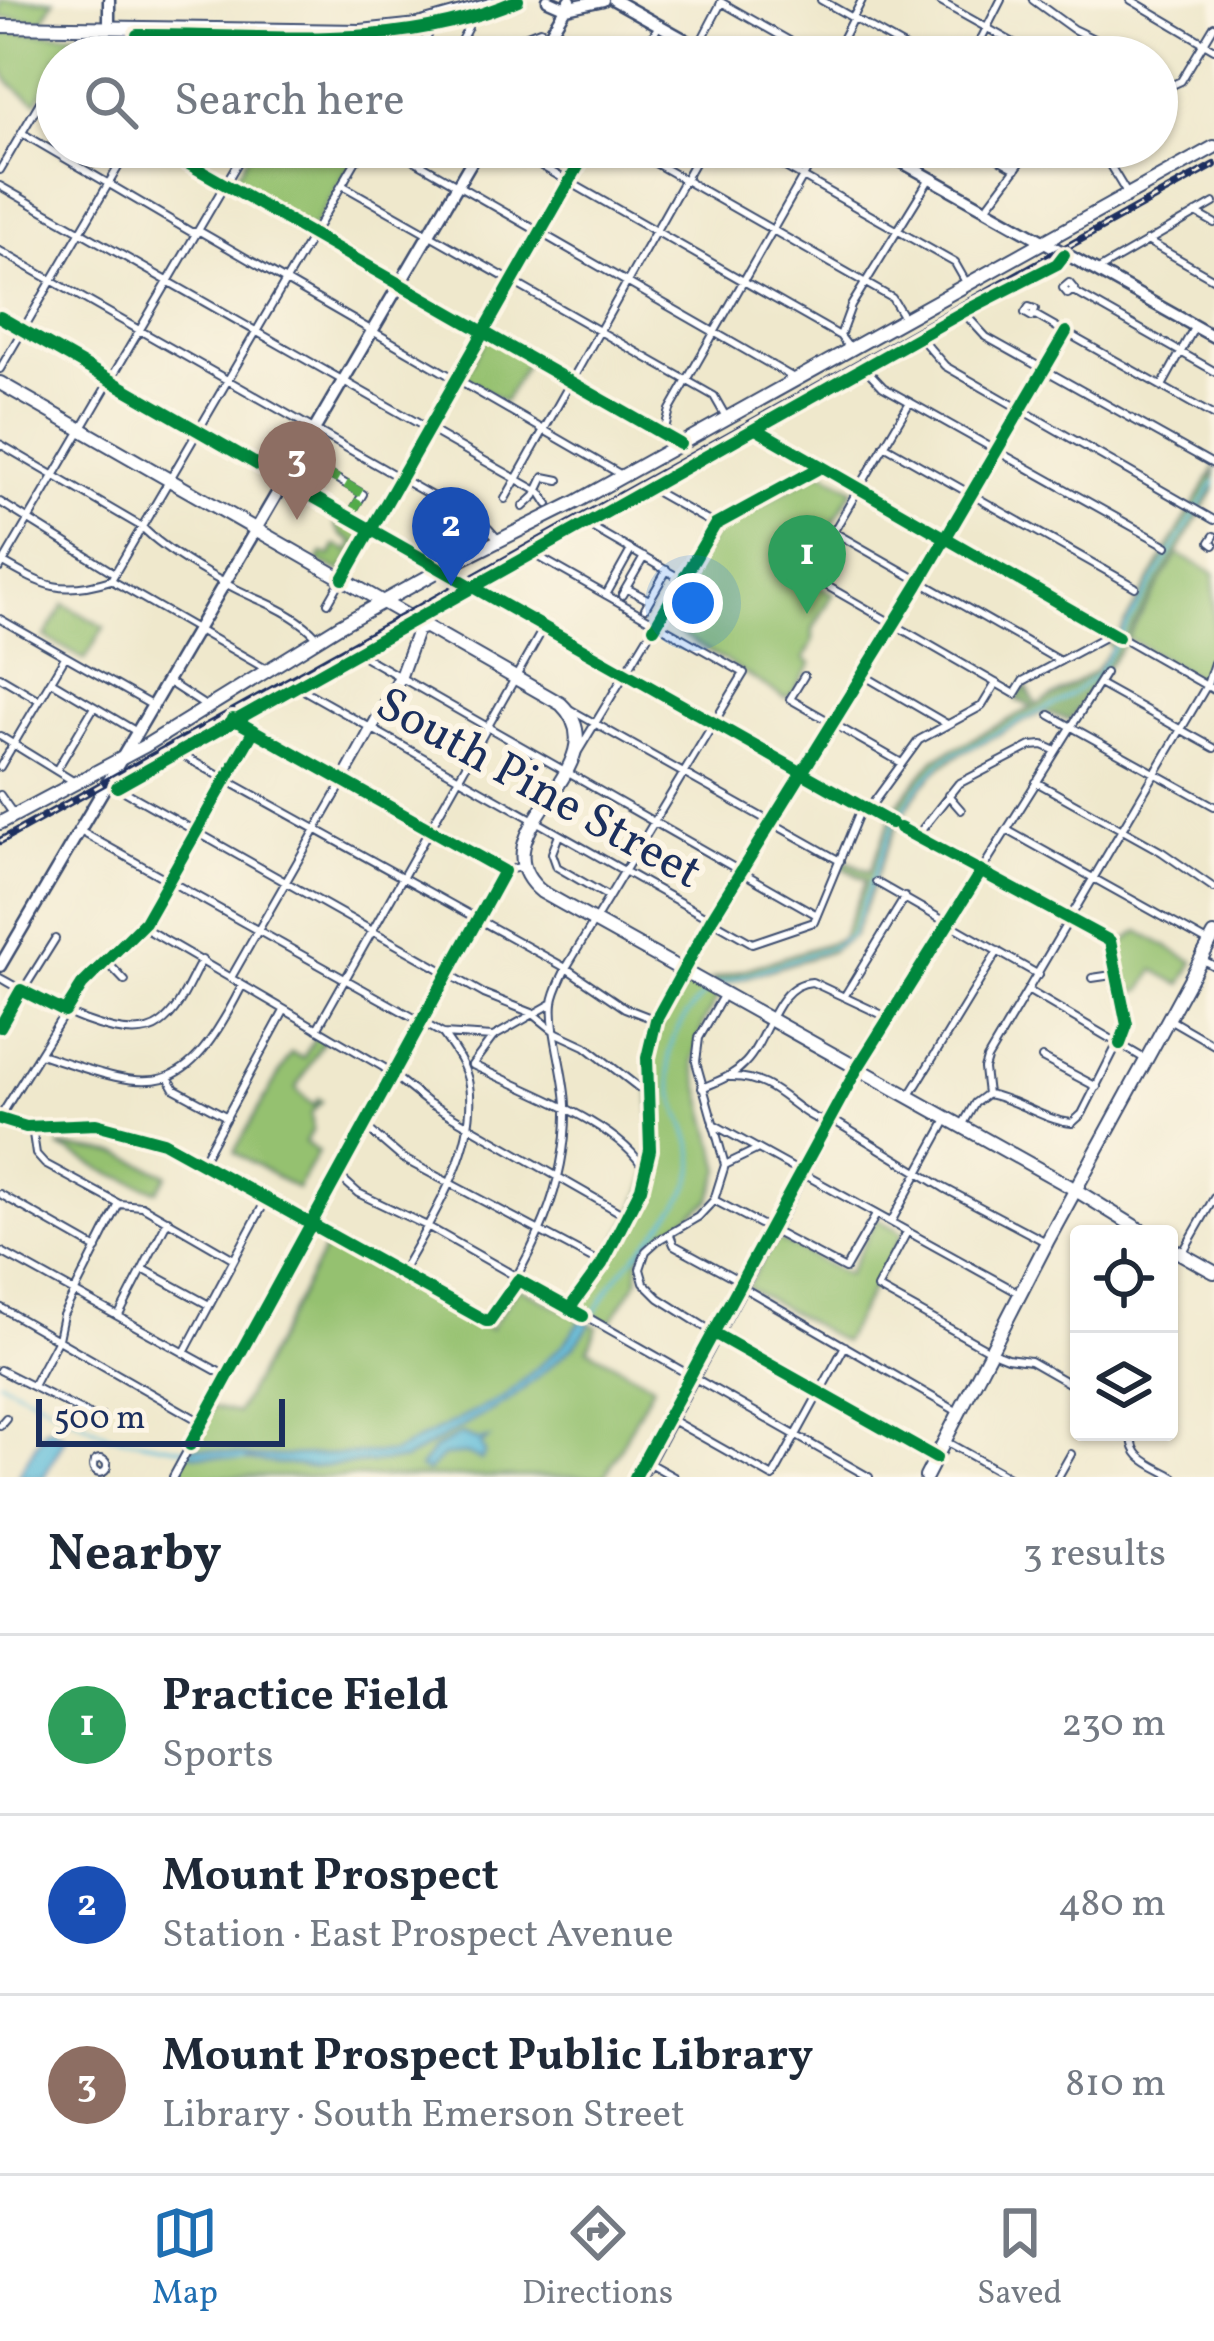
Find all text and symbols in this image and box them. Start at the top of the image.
search box [36,36,1178,168]
icon: search [78,69,144,135]
text: Search here [174,71,405,134]
pin: 3 [258,421,336,520]
pin: 2 [412,487,490,586]
pin: 1 [768,515,846,614]
your location [663,573,723,633]
street label: South Pine Street [363,673,713,907]
map controls [1070,1225,1178,1441]
button: locate [1070,1225,1178,1333]
button: layers [1070,1333,1178,1441]
scale bar [36,1393,285,1446]
text: 500 m [54,1397,145,1443]
text: Nearby [48,1520,222,1591]
text: 3 results [1023,1528,1166,1582]
text: Practice Field [162,1666,449,1729]
text: 1 [79,1698,95,1752]
text: 230 m [1061,1698,1166,1752]
text: Sports [162,1729,273,1783]
text: Mount Prospect [162,1846,499,1909]
text: 2 [77,1878,97,1932]
text: 480 m [1058,1878,1166,1932]
text: Station · East Prospect Avenue [162,1909,674,1963]
text: Mount Prospect Public Library [162,2026,813,2089]
text: 3 [77,2058,97,2112]
text: 810 m [1065,2058,1166,2112]
text: Library · South Emerson Street [162,2089,685,2143]
tab: Map [152,2200,218,2318]
tab: Directions [522,2200,673,2318]
tab: Saved [977,2200,1062,2318]

